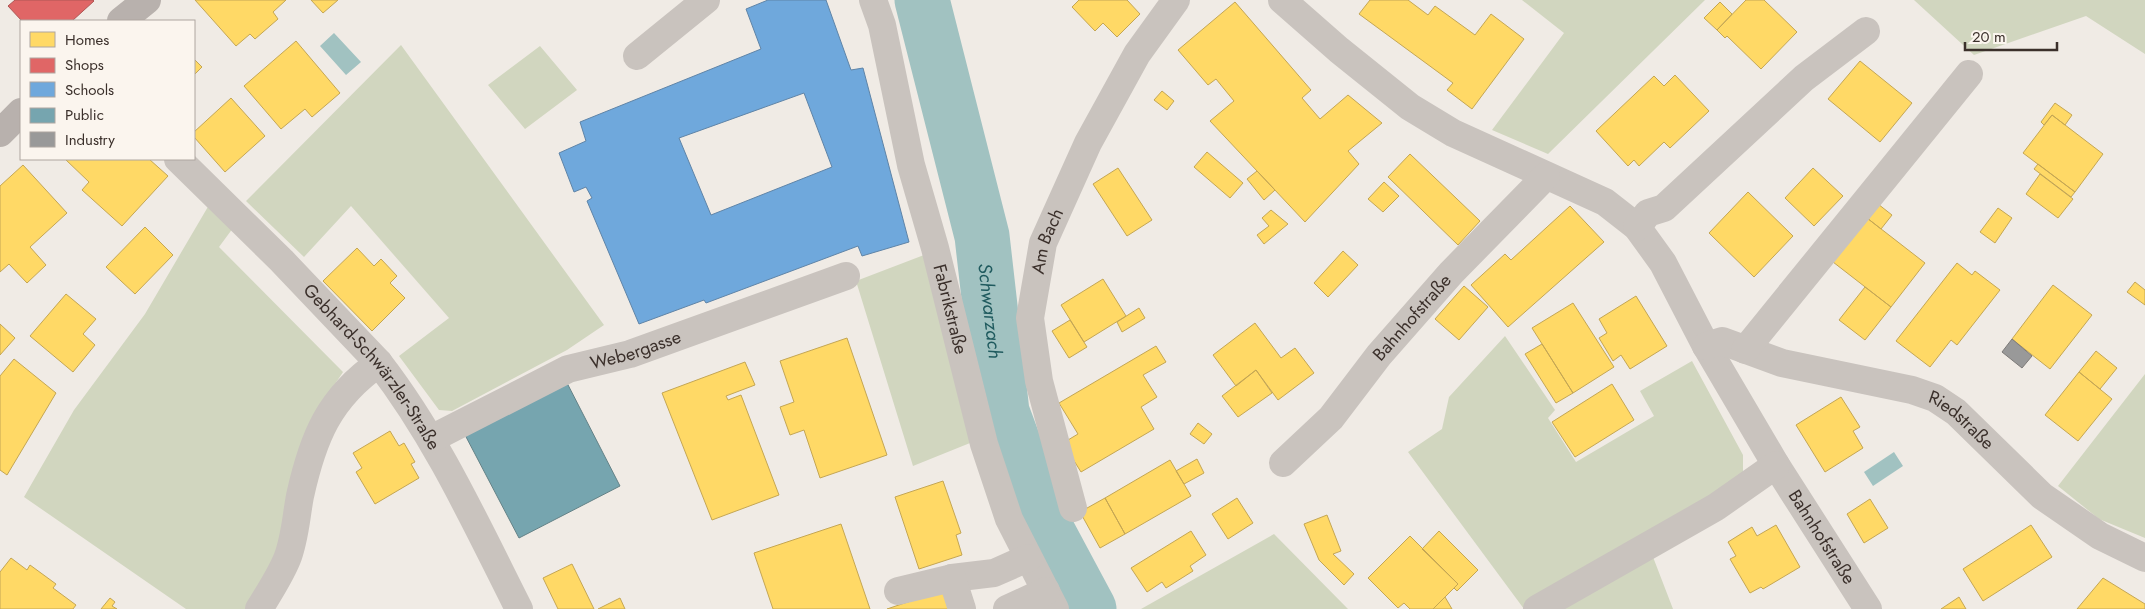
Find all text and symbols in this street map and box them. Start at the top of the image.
legend [20,20,195,160]
scale bar [1965,20,2058,52]
text: 20 m [1972,26,2006,48]
text: Homes [65,29,109,51]
text: Shops [65,54,104,76]
text: Schools [65,79,114,101]
text: Public [65,104,104,126]
text: Industry [65,129,115,151]
street label: Am Bach [1025,204,1070,276]
street label: Fabrikstraße [927,261,974,357]
water label: Schwarzach [972,262,1009,360]
street label: Bahnhofstraße [1367,268,1457,367]
street label: Gebhard-Schwärzler-Straße [297,278,447,455]
street label: Webergasse [588,324,685,376]
street label: Riedstraße [1925,384,2000,456]
street label: Bahnhofstraße [1782,484,1862,589]

